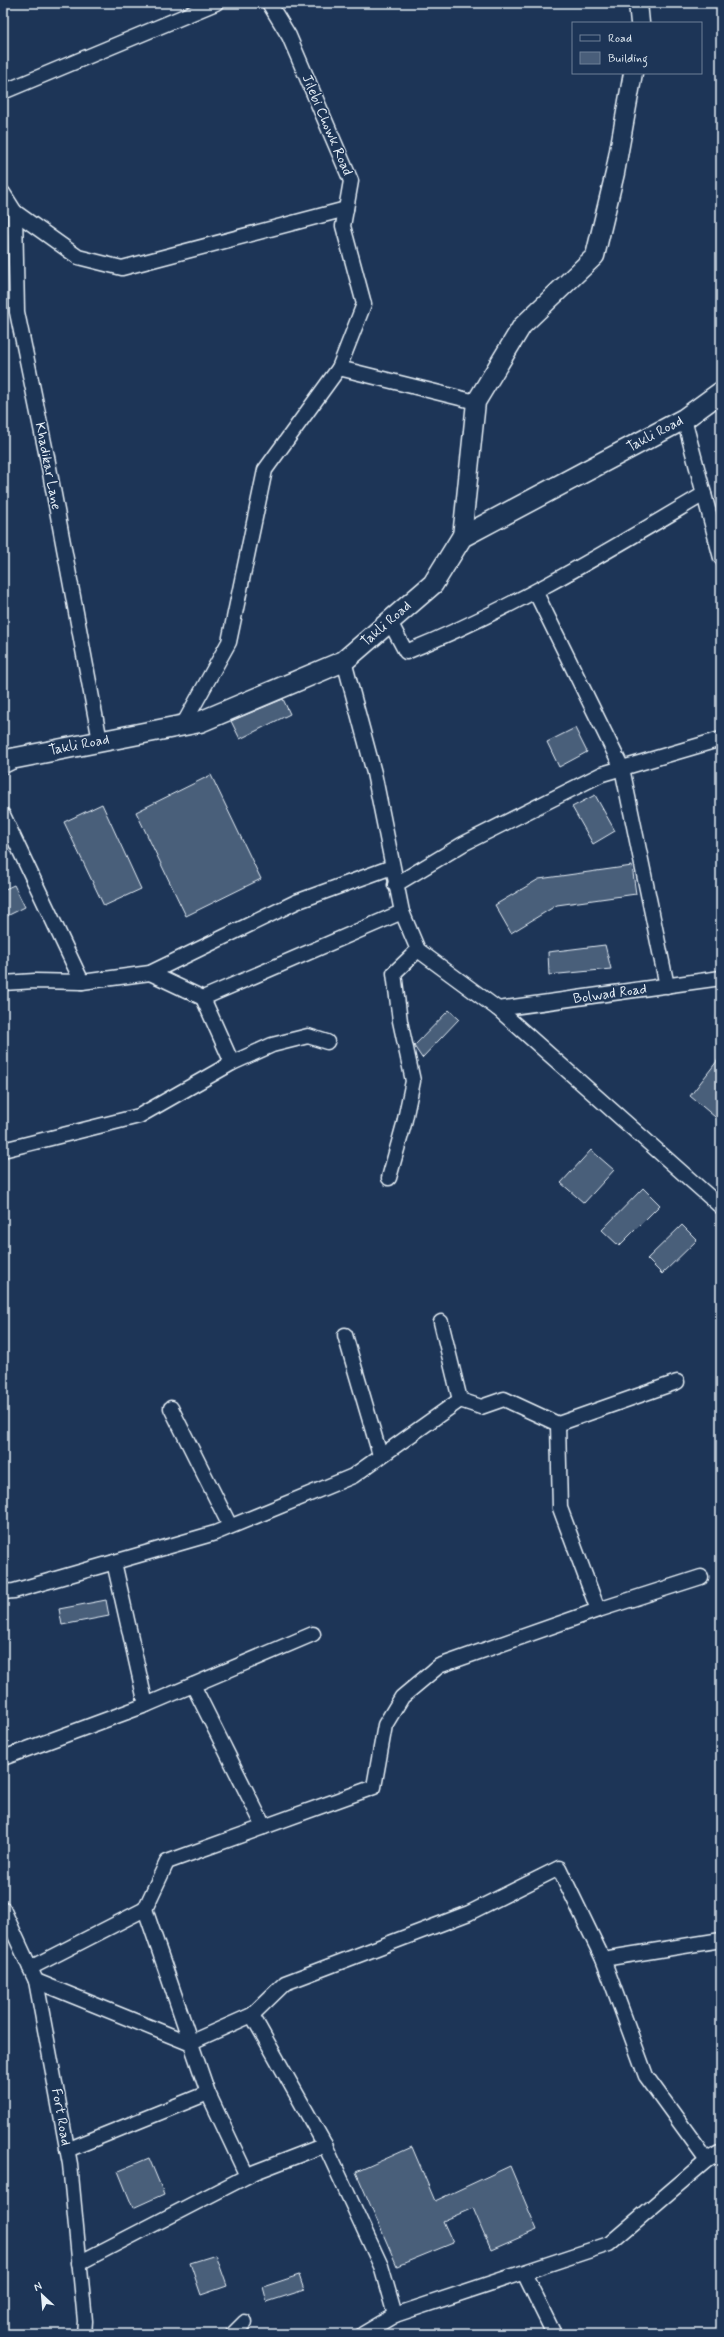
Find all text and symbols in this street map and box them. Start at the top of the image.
legend [572,22,702,74]
text: Road [608,31,632,47]
text: Building [608,51,648,68]
street label: Jilebi Chowk Road [298,72,356,178]
street label: Takli Road [624,412,686,456]
street label: Khadikar Lane [31,421,65,511]
street label: Takli Road [357,597,415,651]
street label: Takli Road [47,730,111,760]
street label: Bolwad Road [572,980,648,1008]
street label: Fort Road [47,2087,75,2147]
north arrow [22,2275,62,2315]
text: N [32,2279,44,2295]

